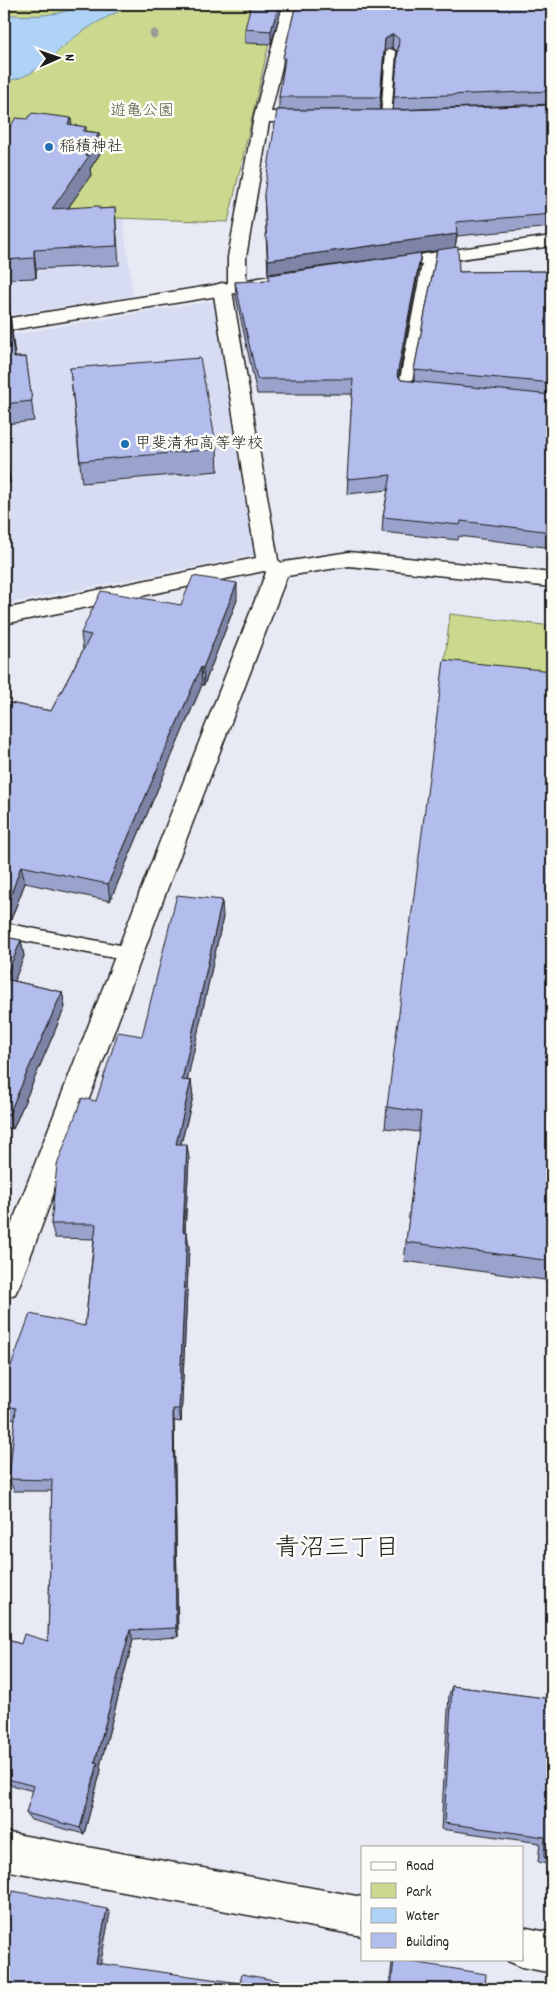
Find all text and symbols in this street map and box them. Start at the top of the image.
north arrow [32,32,82,82]
text: N [59,54,79,62]
park label: 遊亀公園 [110,100,174,123]
place label: 稲積神社 [59,136,123,159]
marker: 稲積神社 [43,141,55,153]
place label: 甲斐清和高等学校 [135,433,263,456]
marker: 甲斐清和高等学校 [119,438,131,450]
district label: 青沼三丁目 [274,1532,400,1568]
legend [361,1846,524,1960]
text: Road [406,1856,434,1878]
text: Park [406,1882,432,1904]
text: Water [406,1906,440,1928]
text: Building [406,1932,449,1954]

